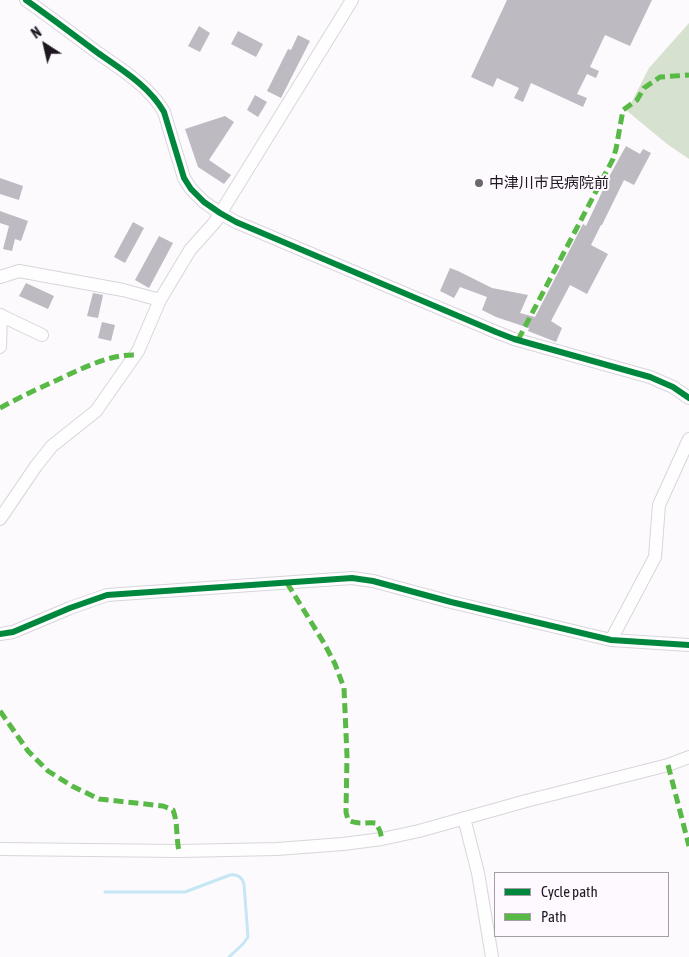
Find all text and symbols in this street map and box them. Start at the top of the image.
north arrow [20,20,70,70]
text: N [28,24,44,42]
place label: 中津川市民病院前 [489,174,609,192]
marker: 中津川市民病院前 [473,177,485,189]
legend [494,872,669,937]
text: Cycle path [541,883,598,900]
text: Path [541,908,567,925]

